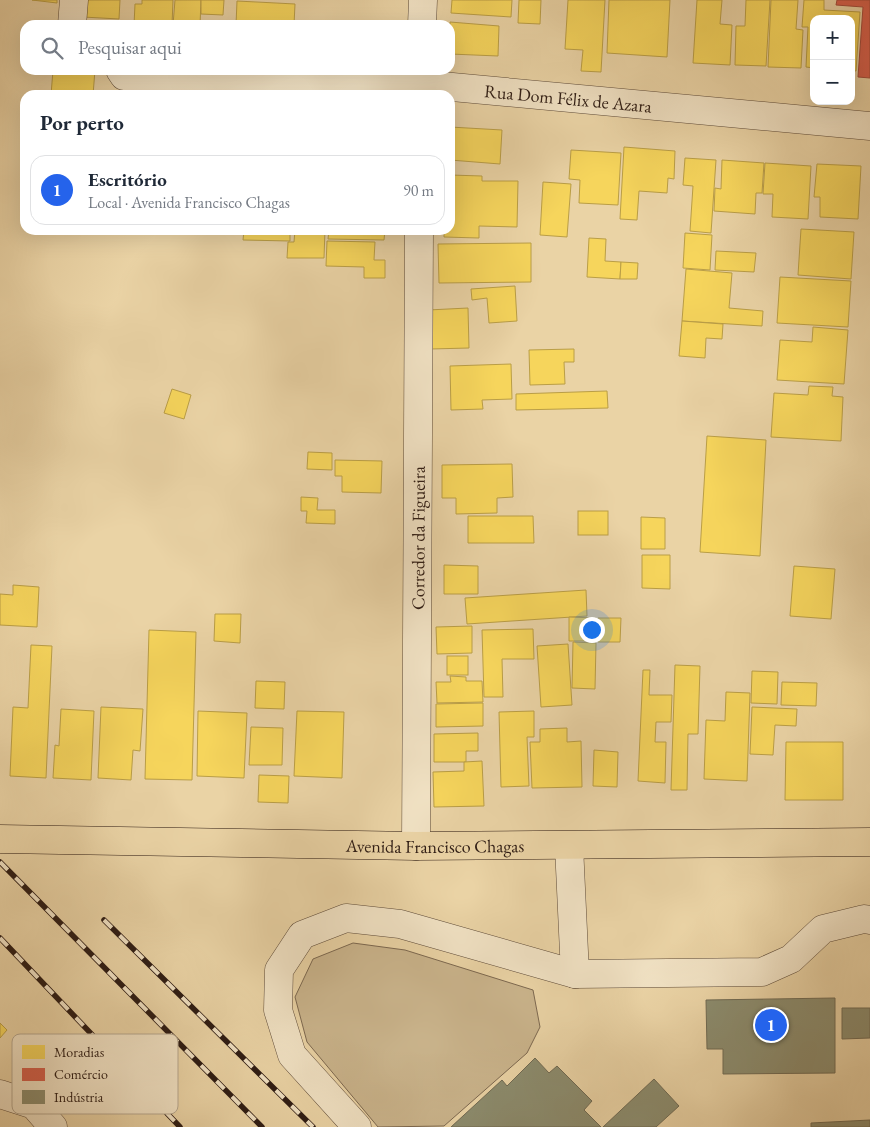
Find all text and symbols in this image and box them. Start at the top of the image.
map controls [810,15,855,105]
button: + [810,15,855,60]
search box [20,20,455,75]
icon: search [38,34,66,62]
text: Pesquisar aqui [78,35,182,60]
button: − [810,60,855,105]
street label: Rua Dom Félix de Azara [483,79,654,117]
text: Por perto [40,109,124,136]
text: Escritório [88,167,167,192]
text: 1 [53,180,61,201]
text: 90 m [403,180,434,201]
text: Local · Avenida Francisco Chagas [88,192,290,213]
street label: Corredor da Figueira [406,465,429,610]
your location [579,617,605,643]
street label: Avenida Francisco Chagas [344,833,525,858]
pin: 1 [755,1006,787,1044]
legend [12,1034,178,1114]
text: Moradias [54,1043,105,1061]
text: Comércio [54,1065,108,1083]
text: Indústria [54,1088,104,1106]

